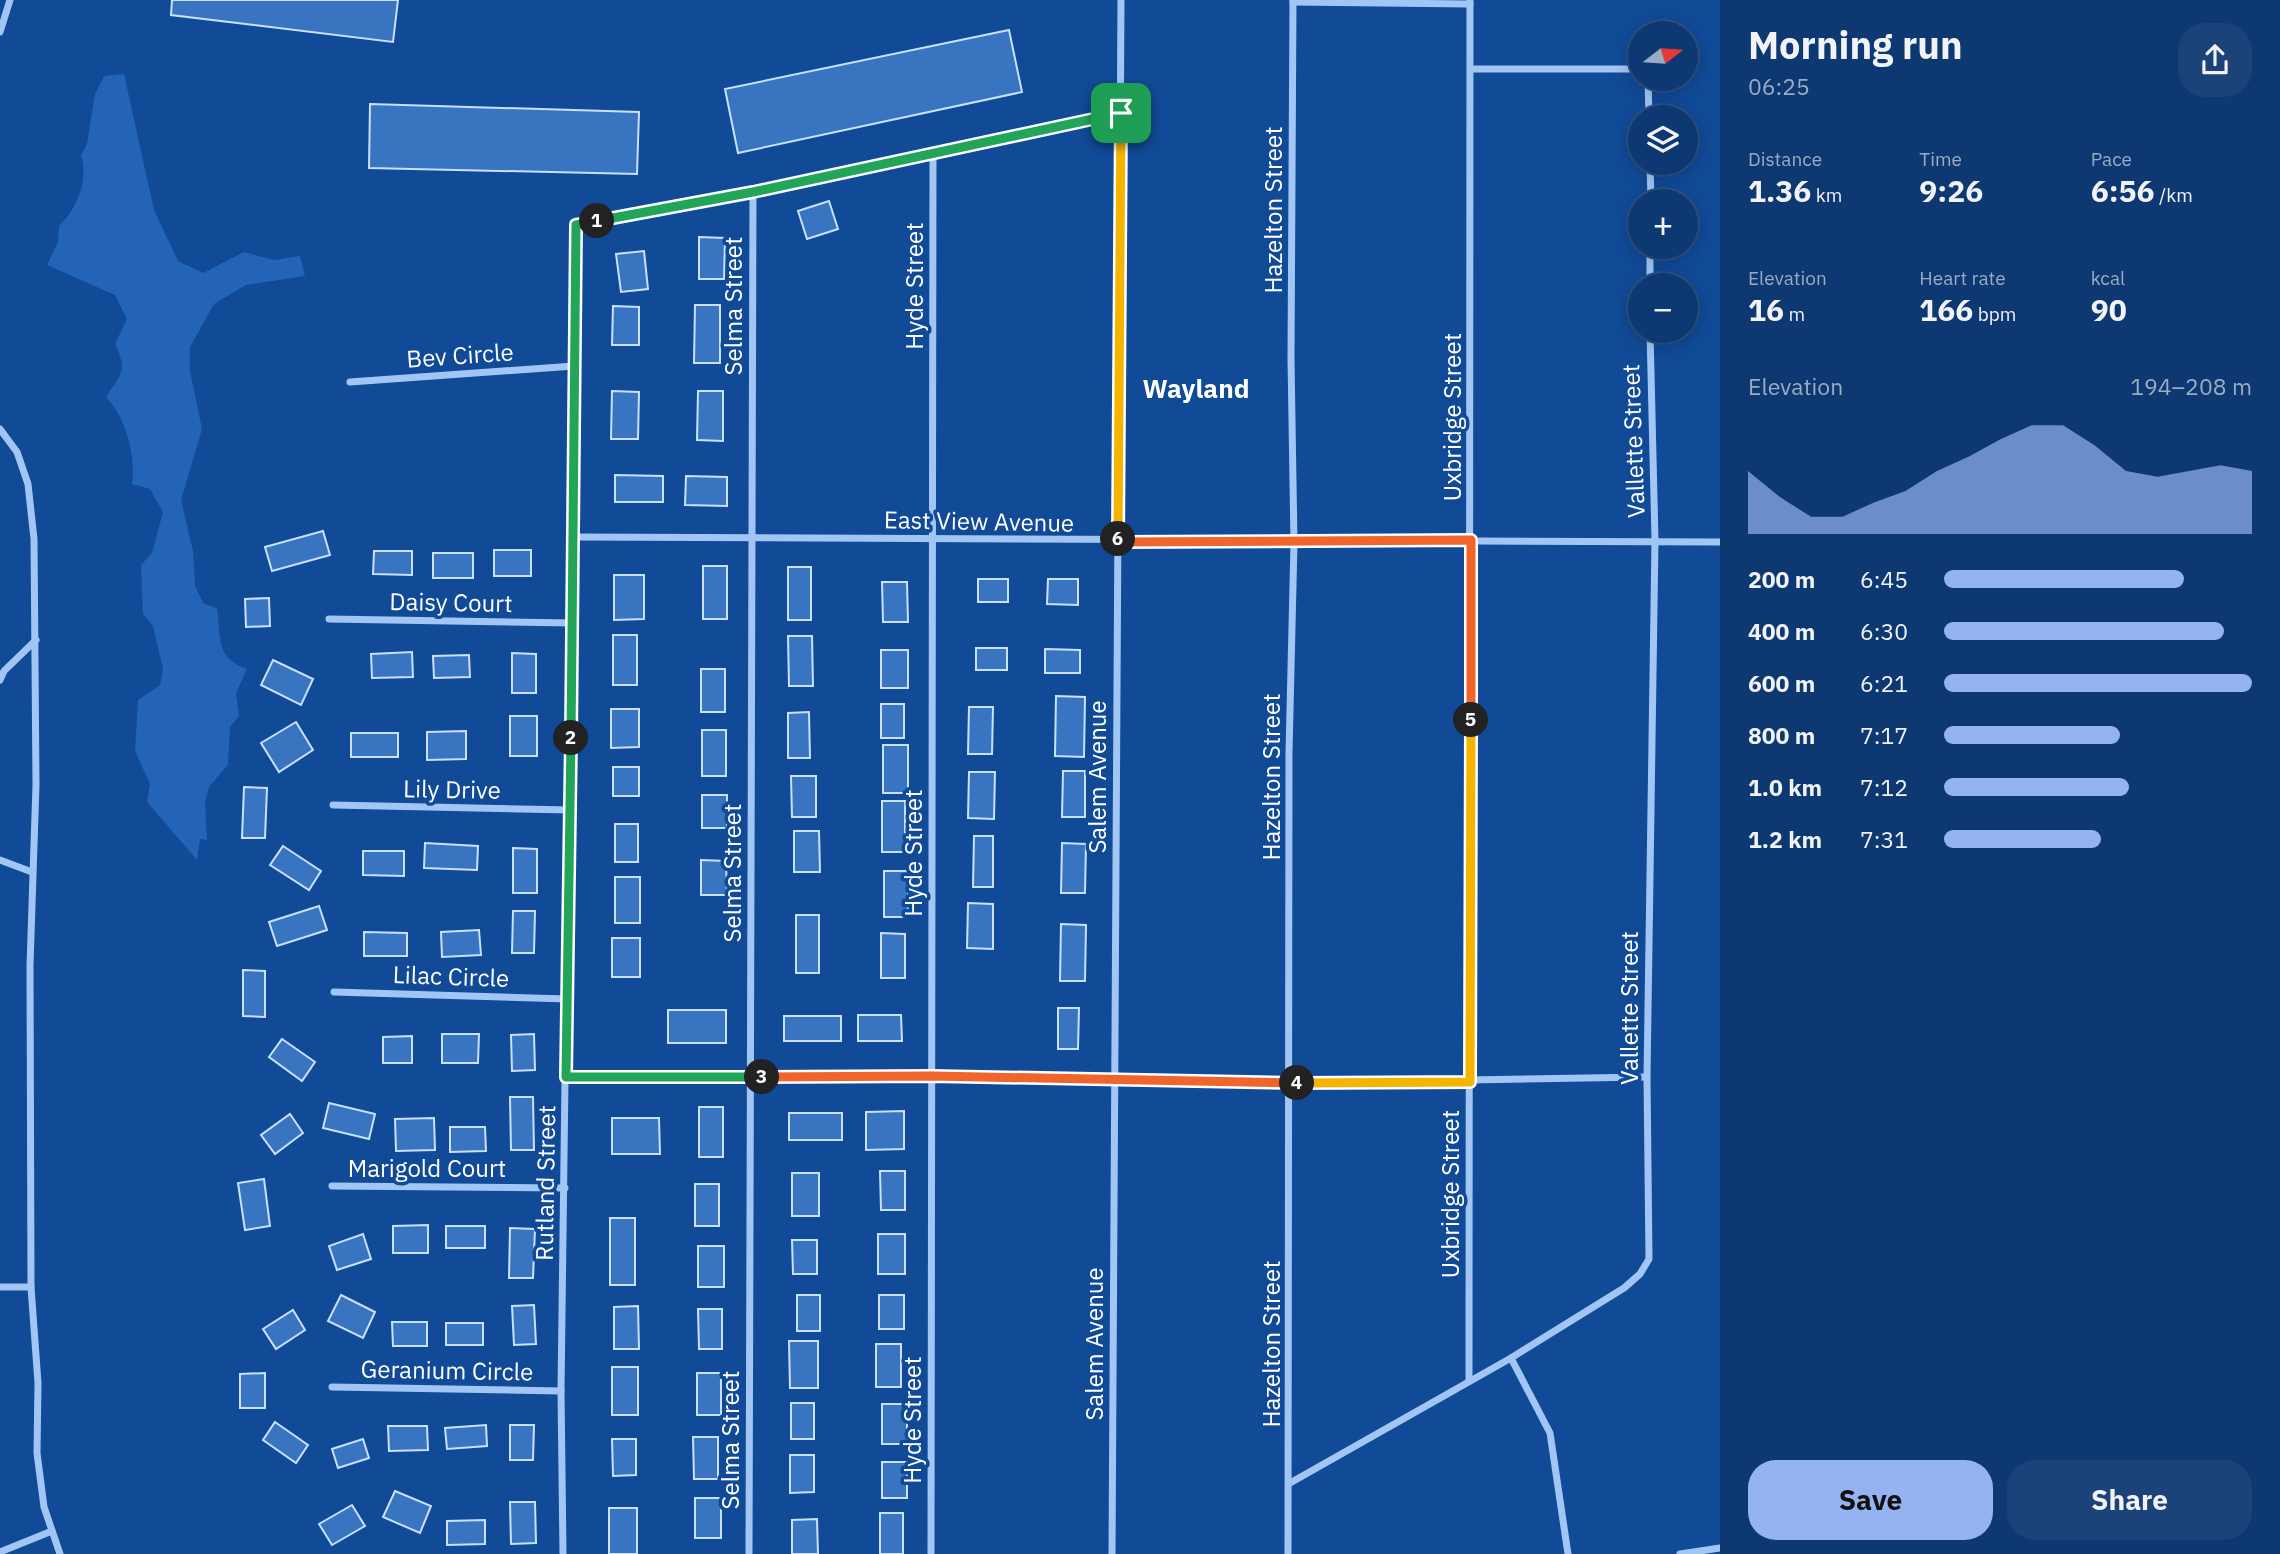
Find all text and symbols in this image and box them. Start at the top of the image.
text: Morning run [1748,20,1963,69]
north arrow [1628,21,1698,91]
map controls [1628,21,1698,343]
button: share [2178,23,2252,97]
text: 06:25 [1748,71,1810,101]
pin [1091,83,1151,143]
icon: arrive [1102,94,1140,132]
button: layers [1628,105,1698,175]
street label: Hazelton Street [1257,126,1289,294]
text: Distance [1748,147,1822,171]
text: Time [1919,147,1962,171]
text: Pace [2091,147,2132,171]
text: 1.36 [1748,171,1811,210]
text: 9:26 [1919,171,1983,210]
text: 6:56 [2091,171,2155,210]
text: km [1811,183,1842,207]
text: /km [2155,183,2193,207]
button: + [1628,189,1698,259]
pin: 1 [580,204,614,238]
text: 1 [591,208,602,232]
street label: Hyde Street [898,222,930,350]
street label: Selma Street [717,237,749,375]
text: Elevation [1748,266,1827,290]
text: Heart rate [1919,266,2006,290]
text: kcal [2091,266,2125,290]
button: − [1628,273,1698,343]
text: 16 [1748,290,1784,329]
text: 166 [1919,290,1973,329]
text: 90 [2091,290,2127,329]
text: m [1784,302,1805,326]
text: bpm [1973,302,2016,326]
street label: Uxbridge Street [1436,333,1468,501]
street label: Bev Circle [405,335,515,375]
street label: Vallette Street [1614,363,1652,519]
district label: Wayland [1143,371,1249,405]
text: Elevation [1748,371,1843,401]
text: 194–208 m [2130,371,2252,401]
street label: East View Avenue [884,503,1074,539]
pin: 6 [1100,522,1136,556]
text: 6 [1112,526,1123,550]
text: 200 m [1748,564,1815,594]
text: 6:45 [1860,564,1908,594]
street label: Daisy Court [389,585,513,619]
text: 400 m [1748,616,1815,646]
text: 6:30 [1860,616,1908,646]
text: 600 m [1748,668,1815,698]
text: 6:21 [1860,668,1908,698]
street label: Hazelton Street [1255,693,1287,861]
street label: Salem Avenue [1081,700,1113,854]
pin: 5 [1454,702,1488,738]
text: 5 [1465,707,1476,731]
pin: 2 [554,720,588,756]
text: 800 m [1748,720,1815,750]
text: 7:17 [1860,720,1908,750]
text: 2 [565,725,576,749]
street label: Lily Drive [403,772,501,806]
text: 1.0 km [1748,772,1822,802]
text: 7:12 [1860,772,1908,802]
street label: Hyde Street [897,789,929,917]
street label: Selma Street [716,804,748,942]
text: 1.2 km [1748,824,1822,854]
text: 7:31 [1860,824,1908,854]
street label: Vallette Street [1613,931,1645,1085]
street label: Lilac Circle [392,958,510,994]
pin: 3 [744,1060,780,1094]
text: 3 [756,1064,767,1088]
pin: 4 [1280,1066,1314,1100]
text: 4 [1291,1070,1302,1094]
street label: Rutland Street [528,1105,562,1261]
street label: Uxbridge Street [1434,1110,1466,1278]
street label: Marigold Court [348,1152,506,1184]
street label: Hazelton Street [1255,1260,1287,1428]
street label: Salem Avenue [1078,1267,1110,1421]
street label: Geranium Circle [360,1352,534,1388]
street label: Hyde Street [896,1356,928,1484]
street label: Selma Street [714,1371,746,1509]
button: Save [1748,1460,1993,1540]
button: Share [2007,1460,2252,1540]

